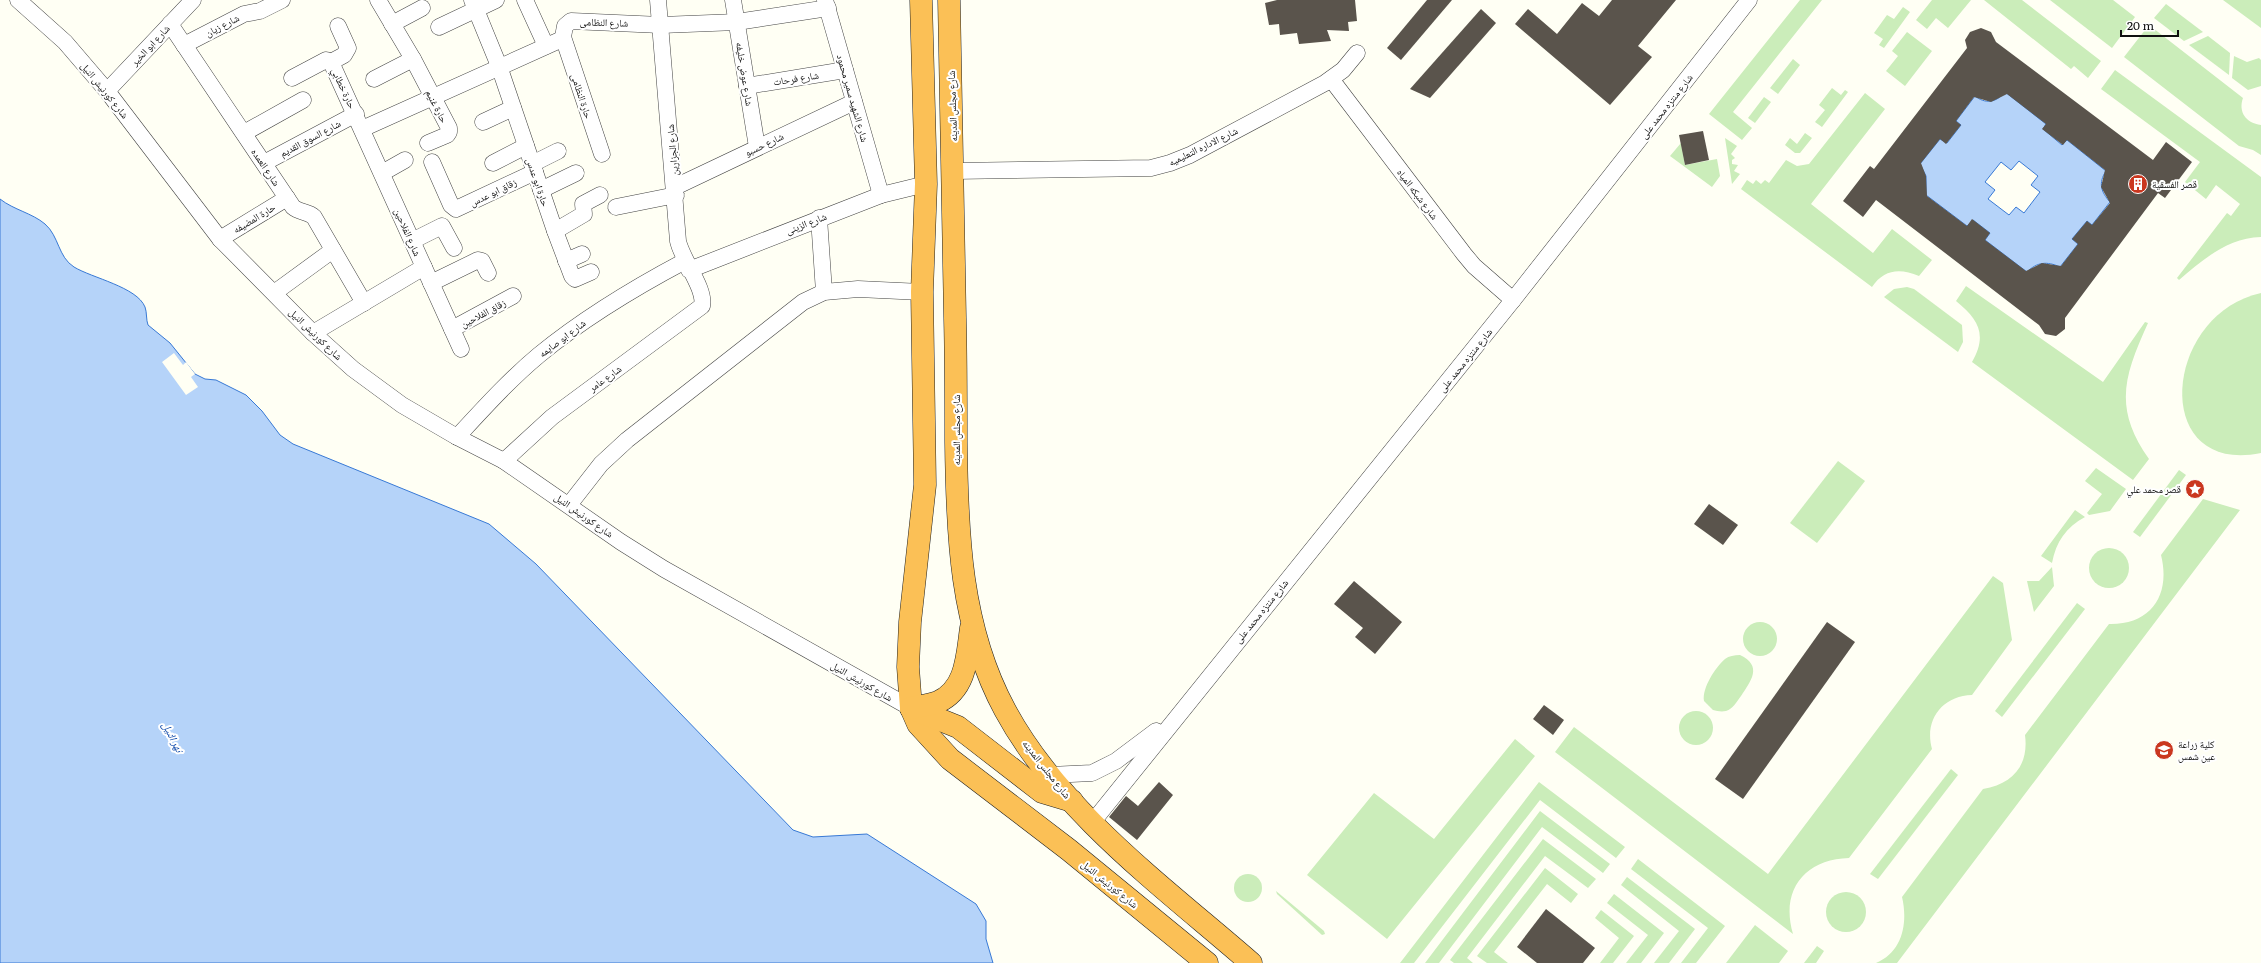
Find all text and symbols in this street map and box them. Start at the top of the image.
street label: شارع زيان [202,9,242,40]
scale bar [2121,12,2178,38]
street label: شارع النظامى [579,13,629,30]
text: 20 m [2127,16,2154,34]
street label: شارع ابو الخير [126,20,173,69]
street label: شارع عوض خليفه [733,41,758,107]
street label: شارع الشهيد سمير محمود [834,52,873,144]
street label: شارع كورنيش النيل [78,58,133,122]
street label: حارة خطابي [327,65,361,112]
street label: شارع فرحات [772,66,820,89]
street label: شارع مجلس المدينه [943,70,960,142]
street label: شارع منتزه محمد على [1635,70,1696,141]
street label: حارة النظامى [568,71,597,121]
street label: حارة غنيم [422,86,453,126]
street label: شارع السوق القديم [277,115,344,161]
street label: شارع الاداره التعليميه [1166,122,1240,169]
street label: شارع الجزارين [662,123,681,176]
street label: شارع حسبو [742,128,786,159]
street label: شارع العمده [248,145,285,189]
street label: حارة ابو عدس [523,155,554,209]
street label: شارع شبكه المياه [1394,165,1443,223]
building icon: قصر الفسقية [2127,173,2149,195]
street label: زقاق ابو عدس [467,174,519,209]
place label: قصر الفسقية [2152,176,2197,191]
street label: حارة المضيفه [230,199,278,236]
street label: شارع الفلاحين [391,205,426,259]
street label: شارع الزينى [783,208,829,237]
street label: زقاق الفلاحين [457,294,508,331]
street label: شارع كورنيش النيل [286,304,347,363]
street label: شارع ابو صايمه [535,315,589,360]
street label: شارع منتزه محمد على [1434,324,1495,395]
street label: شارع عامر [584,360,624,395]
street label: شارع مجلس المدينه [948,394,963,466]
place icon: قصر محمد علي [2184,478,2206,500]
place label: قصر محمد علي [2127,481,2181,498]
street label: شارع كورنيش النيل [552,489,617,541]
street label: شارع منتزه محمد على [1230,575,1291,646]
street label: شارع كورنيش النيل [829,657,896,705]
water label: نهر النيل [159,718,189,756]
street label: شارع مجلس المدينه [1020,736,1075,802]
place label: كلية زراعة عين شمس [2178,736,2215,763]
school or university icon: كلية زراعة عين شمس [2153,739,2175,761]
street label: شارع كورنيش النيل [1079,856,1142,911]

